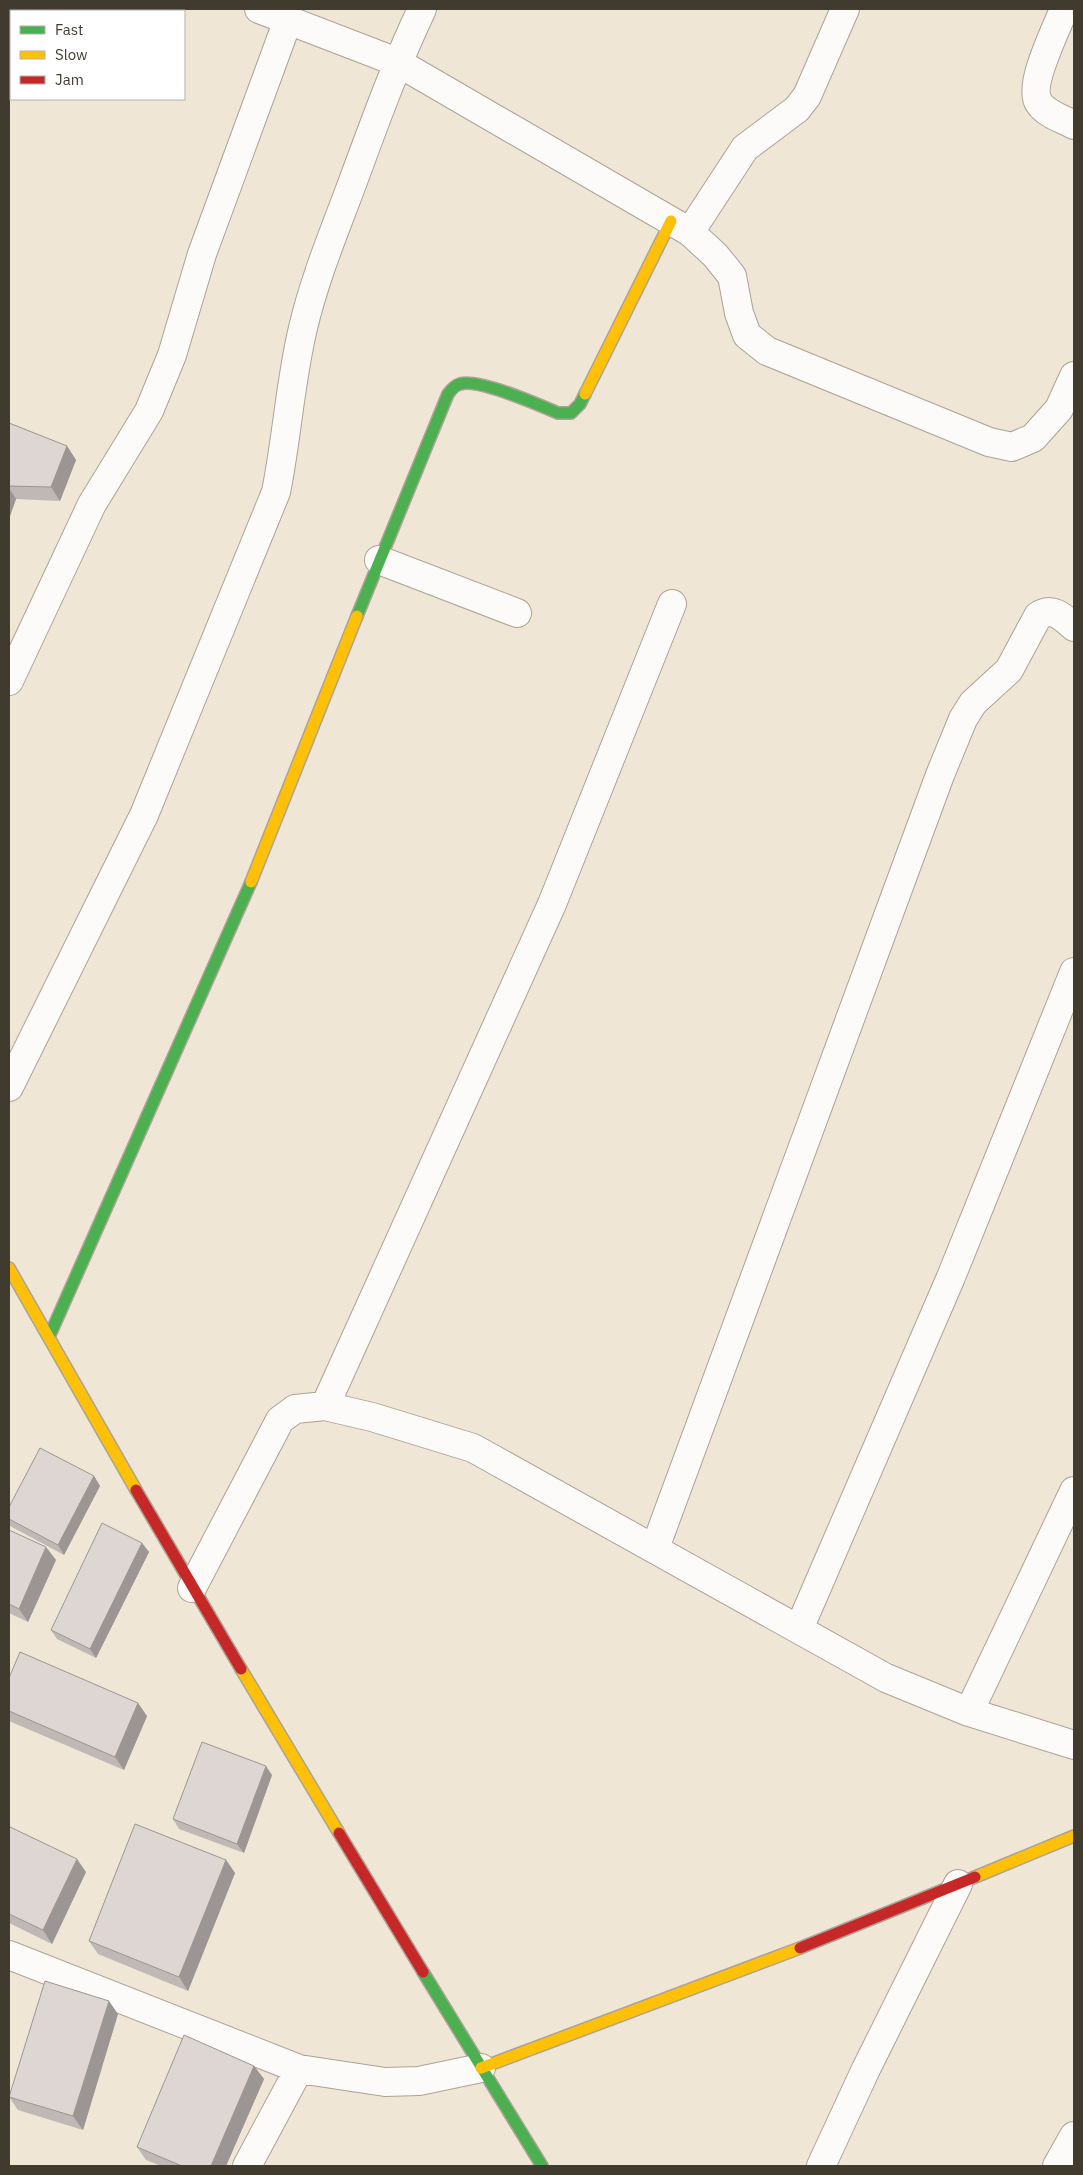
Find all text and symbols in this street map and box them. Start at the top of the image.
legend [10,10,185,100]
text: Fast [55,20,83,39]
text: Slow [55,45,88,64]
text: Jam [55,70,84,89]

